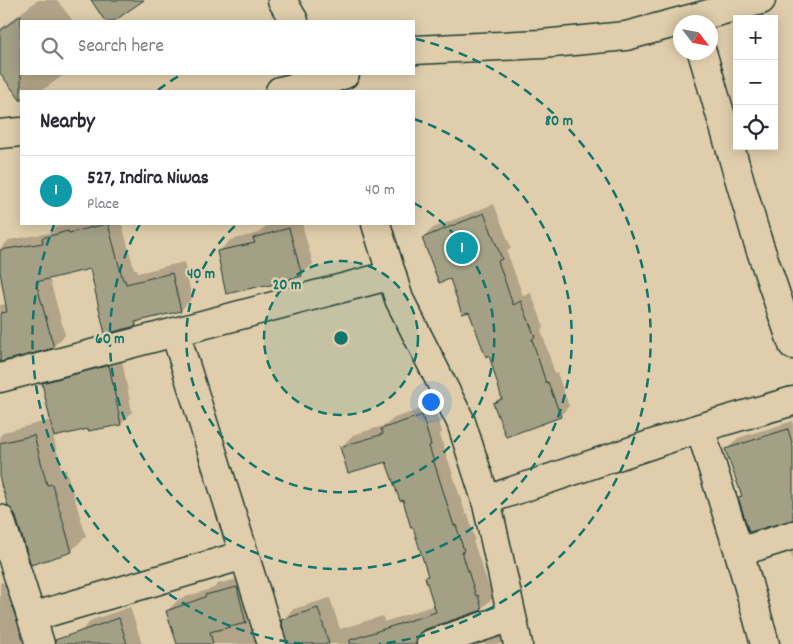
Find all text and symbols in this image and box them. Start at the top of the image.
north arrow [673,15,718,60]
map controls [733,15,778,150]
button: + [733,15,778,60]
search box [20,20,415,75]
icon: search [38,34,66,62]
text: Search here [78,34,164,61]
button: − [733,60,778,105]
button: locate [733,105,778,150]
text: Nearby [40,108,95,138]
text: 80 m [545,111,573,133]
text: 527, Indira Niwas [87,166,209,193]
text: 1 [54,179,58,202]
text: 40 m [365,179,395,202]
text: Place [87,193,119,216]
pin: 1 [446,229,478,267]
text: 40 m [187,264,215,286]
text: 20 m [273,275,301,297]
text: 60 m [95,329,125,351]
centre of rings [332,329,350,347]
your location [418,389,444,415]

